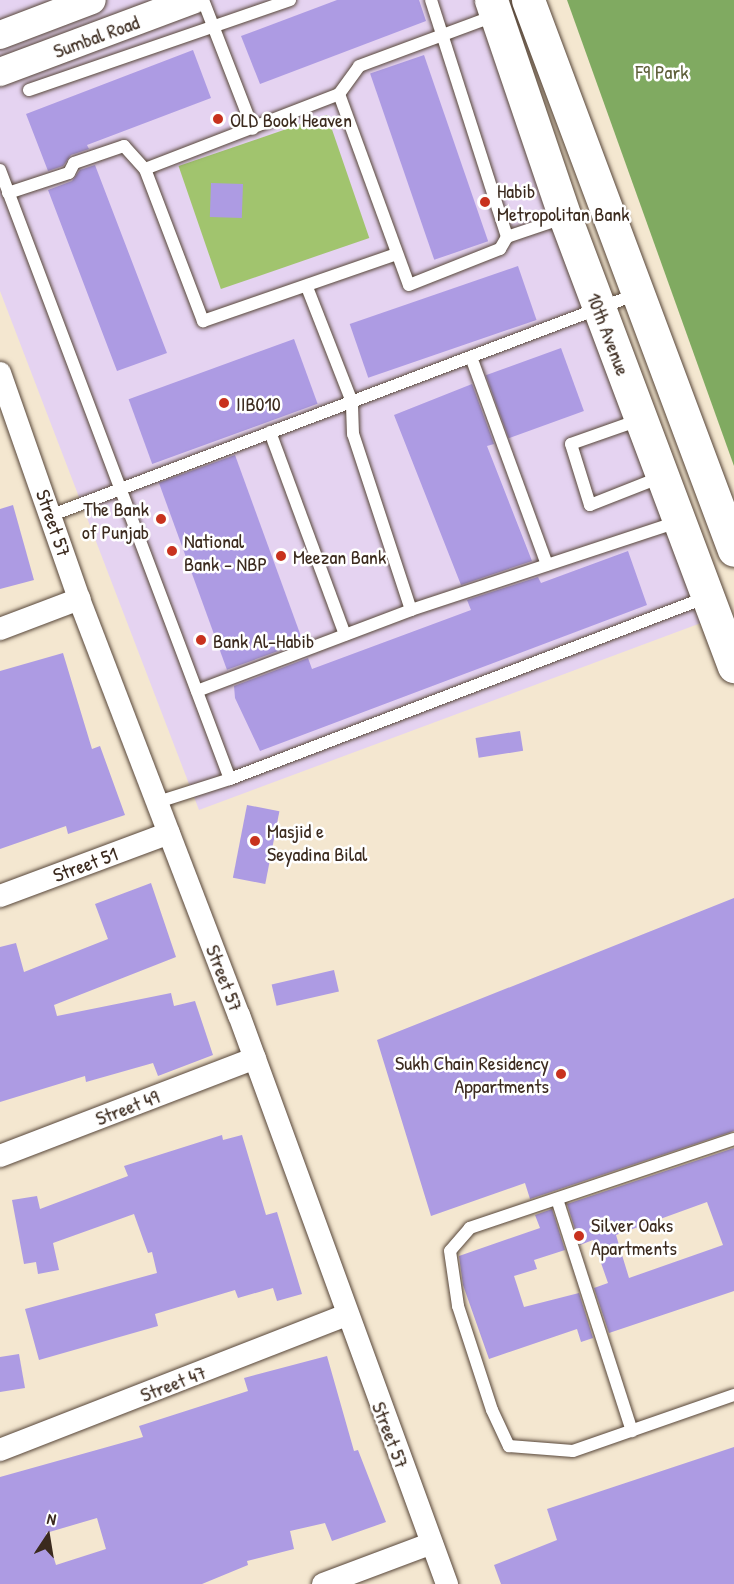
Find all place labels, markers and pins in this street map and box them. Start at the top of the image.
place label: OLD Book Heaven [230,107,352,131]
marker: OLD Book Heaven [211,112,225,126]
place label: Habib Metropolitan Bank [497,178,630,225]
marker: Habib Metropolitan Bank [478,195,492,209]
place label: IIB010 [236,391,281,415]
marker: IIB010 [217,396,231,410]
place label: The Bank of Punjab [82,496,149,543]
marker: The Bank of Punjab [154,512,168,526]
place label: National Bank - NBP [184,528,267,575]
marker: National Bank - NBP [165,544,179,558]
place label: Meezan Bank [293,544,386,568]
marker: Meezan Bank [274,549,288,563]
place label: Bank Al-Habib [213,628,314,652]
marker: Bank Al-Habib [194,633,208,647]
place label: Masjid e Seyadina Bilal [267,818,367,865]
marker: Masjid e Seyadina Bilal [248,834,262,848]
place label: Sukh Chain Residency Appartments [395,1050,549,1097]
marker: Sukh Chain Residency Appartments [554,1067,568,1081]
place label: Silver Oaks Apartments [591,1212,677,1259]
marker: Silver Oaks Apartments [572,1229,586,1243]

